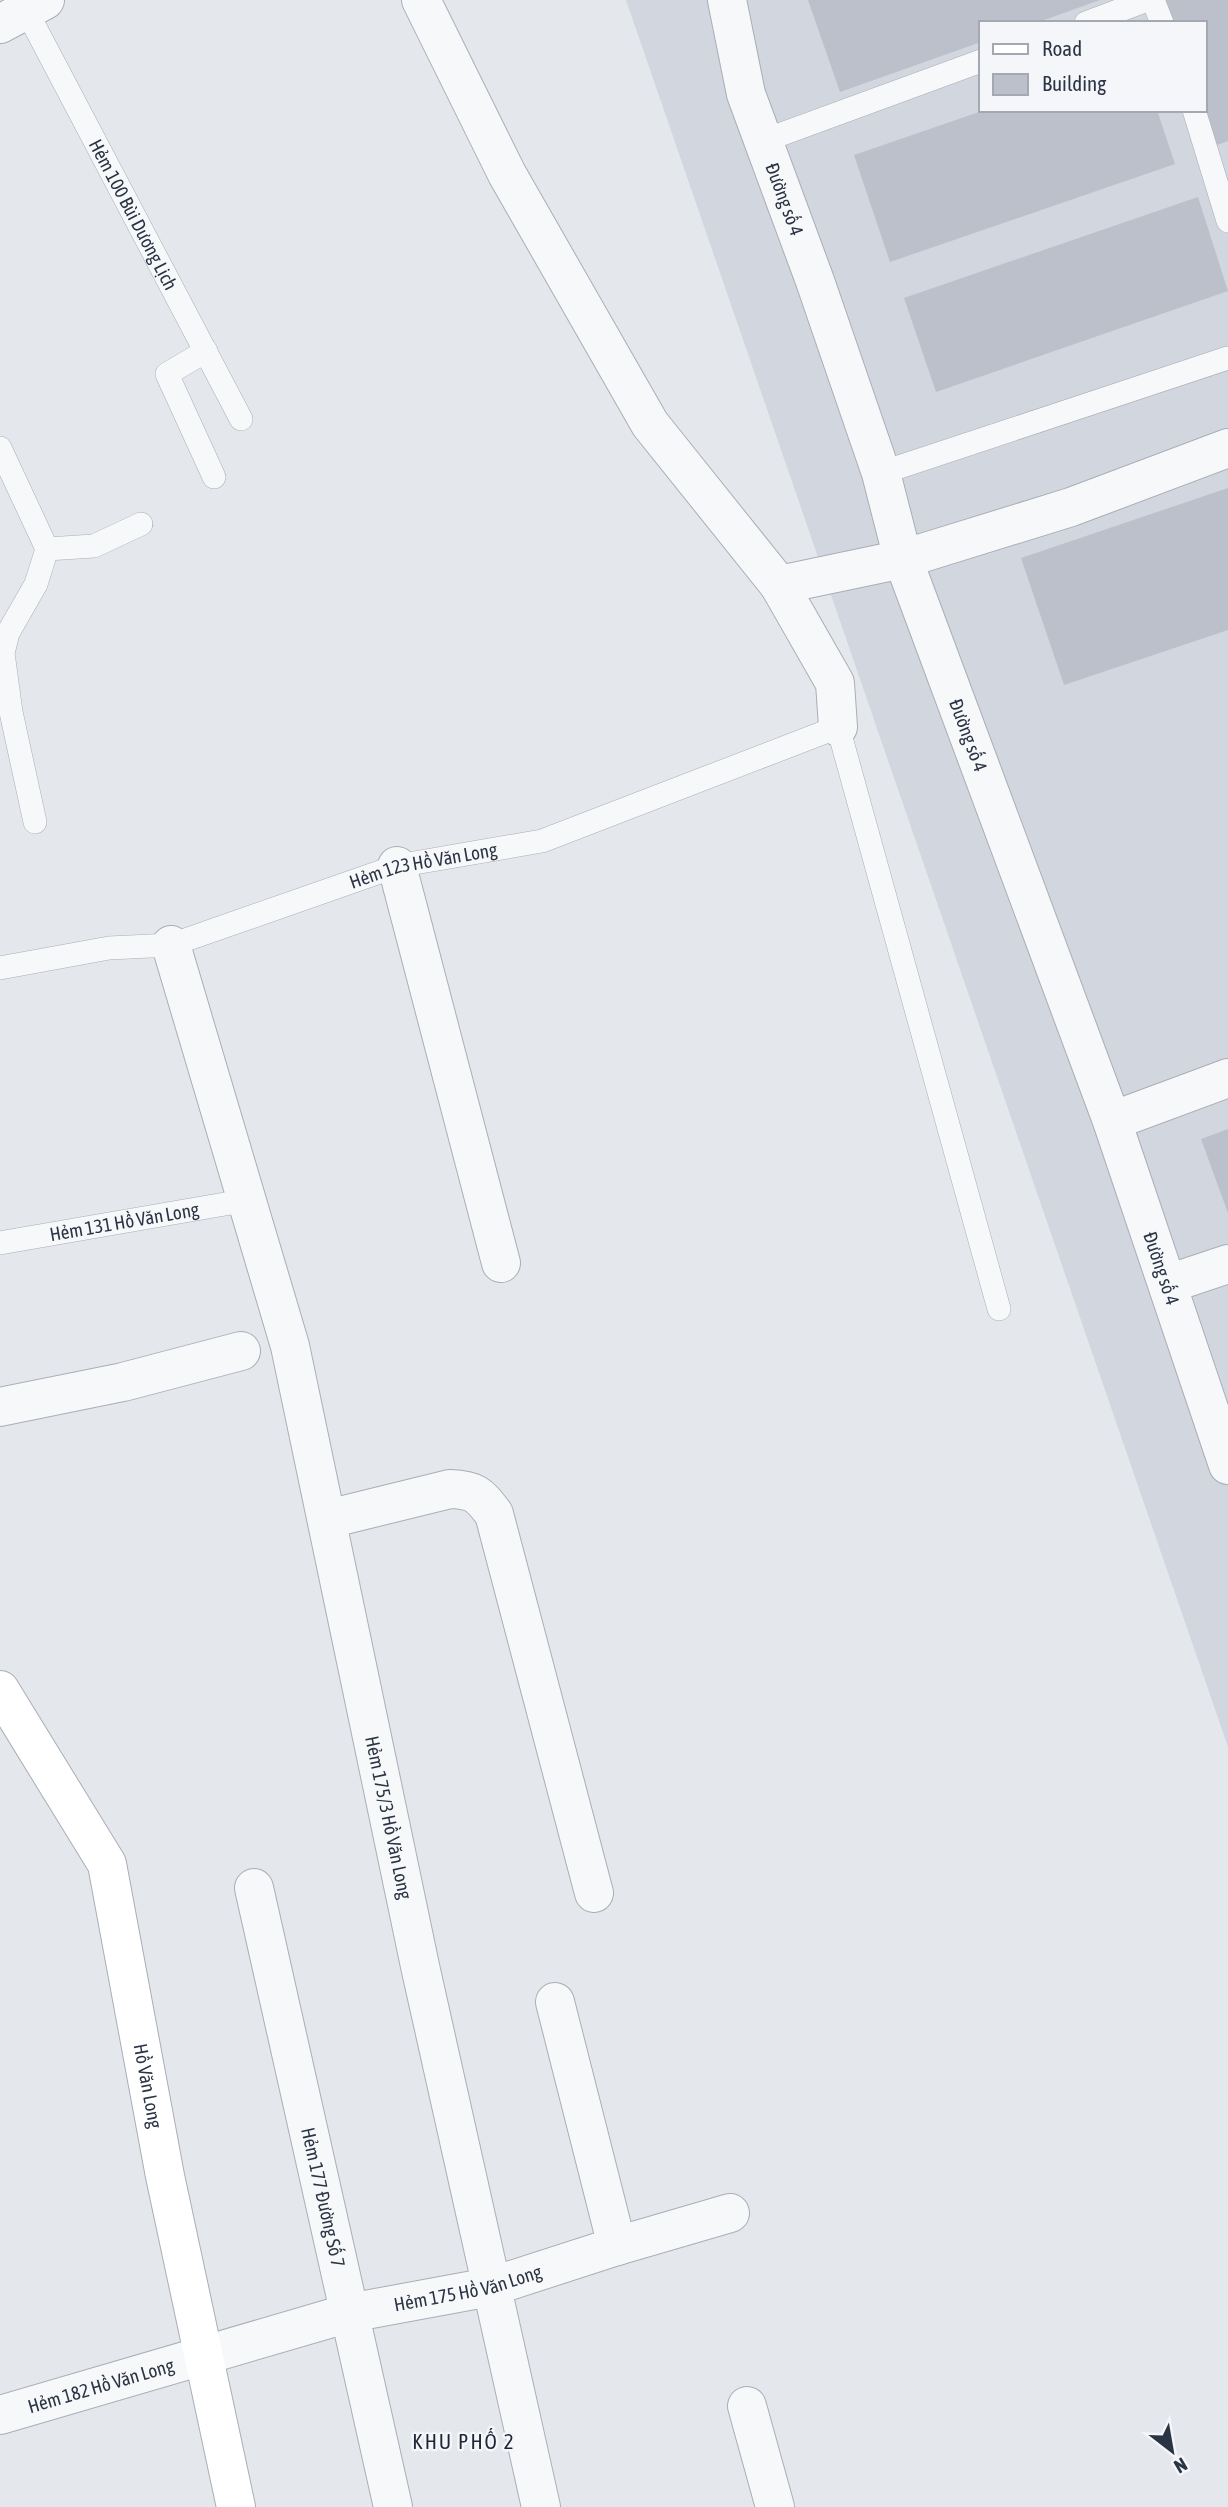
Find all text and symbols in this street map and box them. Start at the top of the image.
legend [979,21,1207,112]
text: Road [1042,36,1082,60]
text: Building [1042,71,1106,95]
street label: Hẻm 100 Bùi Dương Lịch [85,135,182,294]
street label: Đường số 4 [761,160,808,239]
street label: Đường số 4 [945,696,992,775]
street label: Hẻm 123 Hồ Văn Long [346,838,499,893]
street label: Hẻm 131 Hồ Văn Long [48,1198,201,1245]
street label: Đường số 4 [1139,1229,1184,1308]
street label: Hẻm 175/3 Hồ Văn Long [361,1734,417,1902]
street label: Hồ Văn Long [130,2042,167,2131]
street label: Hẻm 177 Đường Số 7 [297,2125,350,2269]
street label: Hẻm 175 Hồ Văn Long [392,2260,545,2316]
street label: Hẻm 182 Hồ Văn Long [25,2354,177,2417]
north arrow [1137,2416,1207,2486]
district label: KHU PHỐ 2 [412,2428,516,2453]
text: N [1170,2453,1191,2478]

